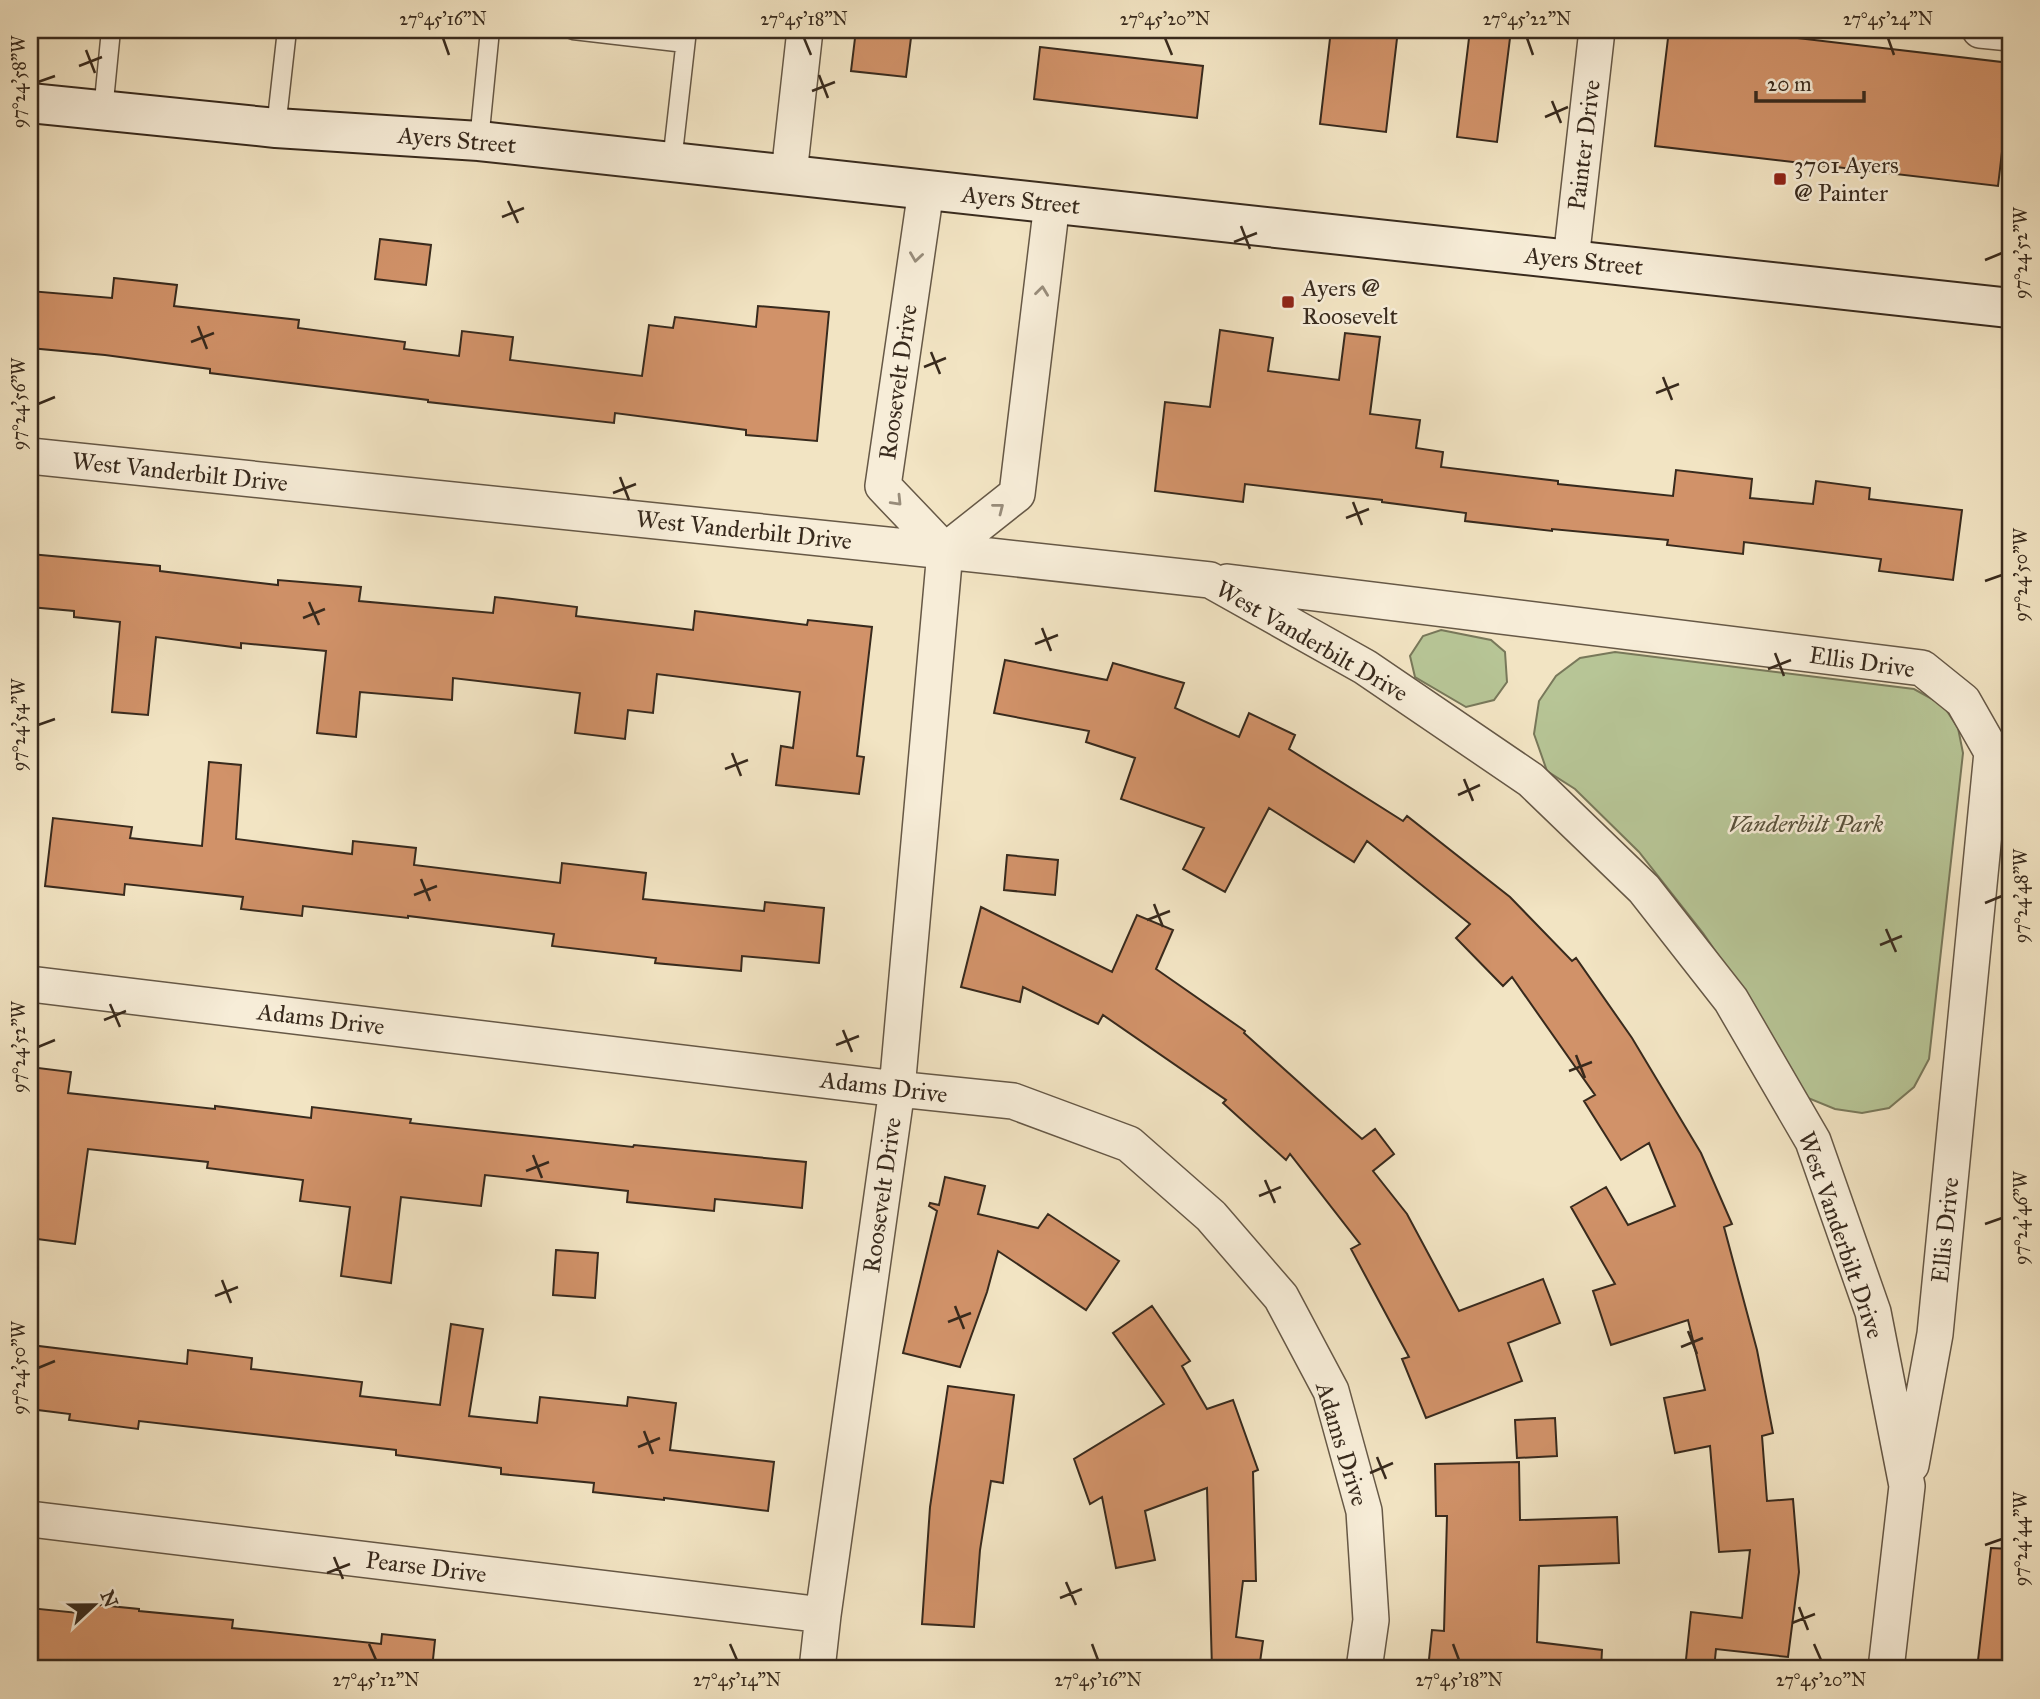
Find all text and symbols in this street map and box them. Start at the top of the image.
text: 27°45'16"N [399,8,487,30]
text: 27°45'18"N [760,8,848,30]
text: 27°45'20"N [1120,8,1210,30]
text: 27°45'22"N [1483,8,1571,30]
text: 27°45'24"N [1843,8,1933,30]
text: 97°24'58"W [8,35,30,128]
scale bar [1756,60,1865,104]
text: 20 m [1767,71,1812,97]
street label: Painter Drive [1561,78,1607,212]
street label: Ayers Street [396,120,518,160]
place label: 3701 Ayers @ Painter [1794,150,1899,208]
marker: 3701 Ayers @ Painter [1772,171,1788,187]
street label: Ayers Street [959,179,1082,221]
text: 97°24'52"W [2010,206,2032,299]
street label: Ayers Street [1522,240,1645,282]
one-way arrow [909,251,924,263]
place label: Ayers @ Roosevelt [1301,273,1399,331]
one-way arrow [1034,285,1049,297]
marker: Ayers @ Roosevelt [1280,294,1296,310]
street label: Roosevelt Drive [872,302,924,462]
text: 97°24'56"W [8,357,30,450]
street label: West Vanderbilt Drive [71,446,289,498]
one-way arrow [889,493,902,506]
street label: West Vanderbilt Drive [635,504,853,556]
one-way arrow [991,504,1003,517]
text: 97°24'50"W [2010,527,2032,622]
street label: West Vanderbilt Drive [1211,574,1413,708]
street label: Ellis Drive [1807,640,1917,684]
text: 97°24'54"W [8,678,30,771]
park label: Vanderbilt Park [1729,809,1884,839]
text: 97°24'48"W [2010,848,2032,943]
street label: Adams Drive [255,996,386,1042]
text: 97°24'52"W [8,1000,30,1093]
street label: Adams Drive [818,1064,949,1110]
street label: Roosevelt Drive [856,1115,908,1275]
street label: West Vanderbilt Drive [1792,1128,1890,1342]
text: 97°24'46"W [2010,1170,2032,1265]
street label: Ellis Drive [1925,1176,1965,1284]
text: 97°24'50"W [8,1320,30,1415]
street label: Adams Drive [1309,1378,1375,1510]
text: 97°24'44"W [2010,1491,2032,1586]
street label: Pearse Drive [364,1545,488,1589]
north arrow [60,1570,130,1640]
text: N [96,1587,123,1611]
text: 27°45'12"N [332,1669,420,1691]
text: 27°45'14"N [693,1669,781,1691]
text: 27°45'16"N [1054,1669,1142,1691]
text: 27°45'18"N [1415,1669,1503,1691]
text: 27°45'20"N [1776,1669,1866,1691]

